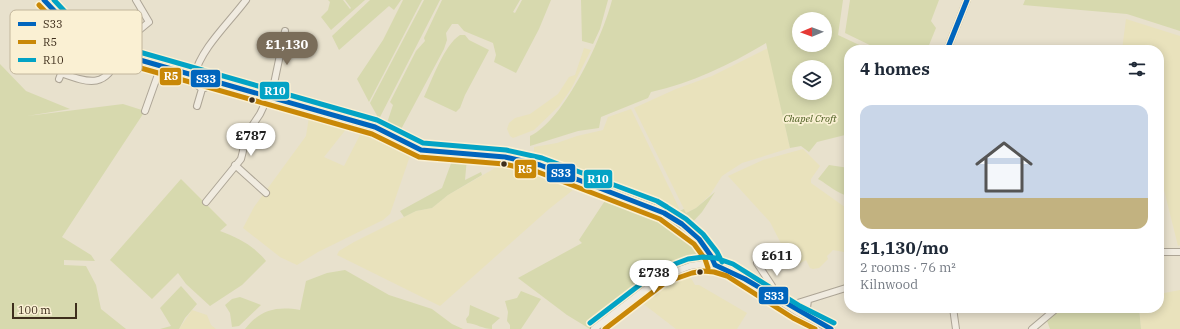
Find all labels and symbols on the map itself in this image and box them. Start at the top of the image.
legend [10,10,142,74]
north arrow [792,12,832,52]
text: S33 [43,17,63,31]
pin: £1,130 [254,32,320,66]
text: R5 [43,35,57,49]
text: R10 [43,53,64,67]
line badge: R5 [159,67,182,86]
text: R5 [164,69,178,83]
line badge: S33 [190,69,221,88]
text: S33 [196,72,216,86]
line badge: R10 [259,81,290,100]
text: R10 [264,84,286,98]
unlabelled marker [247,95,257,105]
park label: Chapel Croft [783,112,837,125]
pin: £787 [227,123,275,157]
unlabelled marker [499,159,509,169]
line badge: R5 [514,159,537,179]
text: R5 [518,162,532,176]
line badge: S33 [546,163,576,183]
text: S33 [551,166,571,180]
line badge: R10 [583,169,613,189]
text: R10 [587,172,609,186]
pin: £611 [753,243,801,277]
pin: £738 [630,260,678,294]
unlabelled marker [695,267,705,277]
line badge: S33 [758,286,789,305]
text: S33 [764,289,784,303]
scale bar [12,301,77,320]

